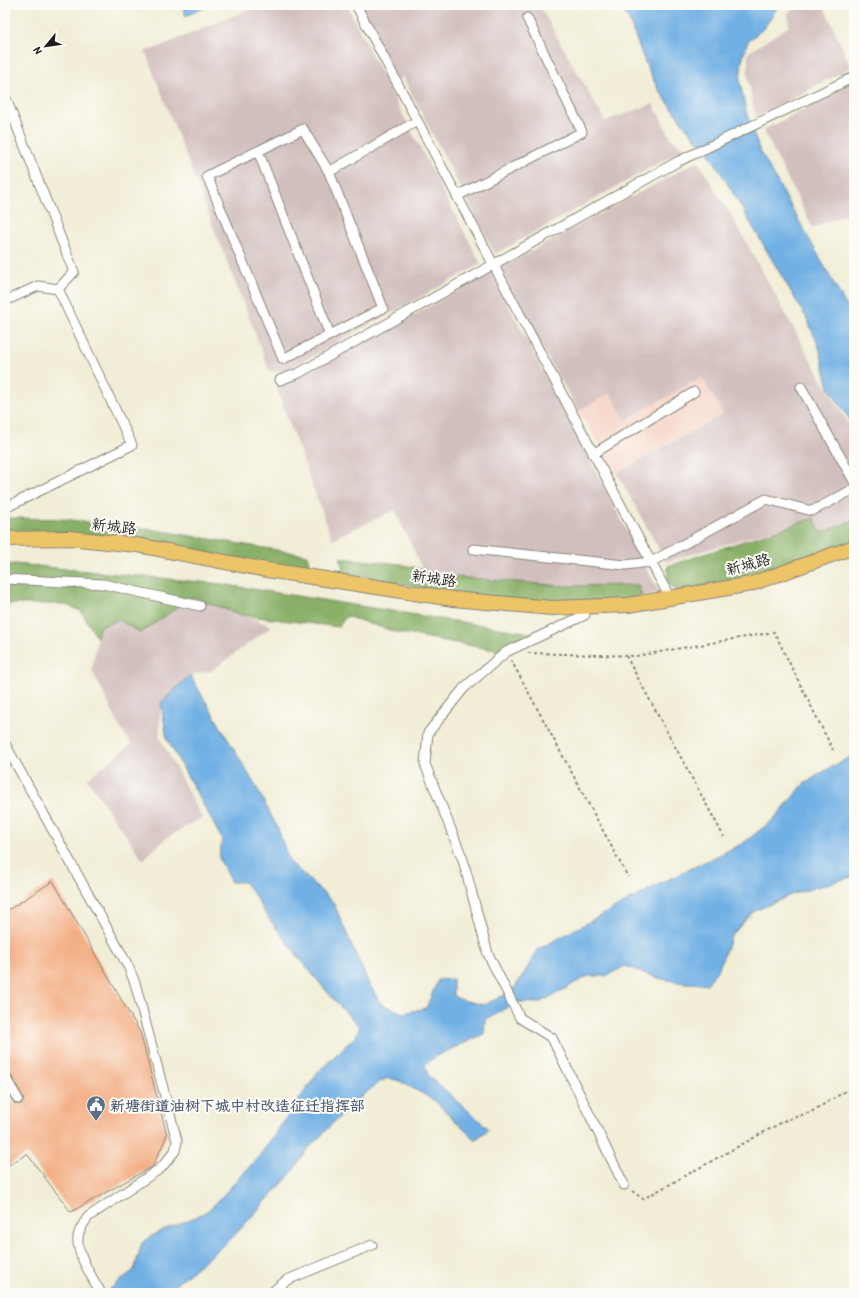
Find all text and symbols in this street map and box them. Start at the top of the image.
north arrow [26,26,66,66]
text: N [30,45,45,57]
street label: 新城路 [91,513,137,539]
street label: 新城路 [724,548,772,580]
street label: 新城路 [410,564,458,592]
public building icon: 新塘街道油树下城中村改造征迁指挥部 [85,1094,107,1122]
place label: 新塘街道油树下城中村改造征迁指挥部 [110,1095,365,1116]

